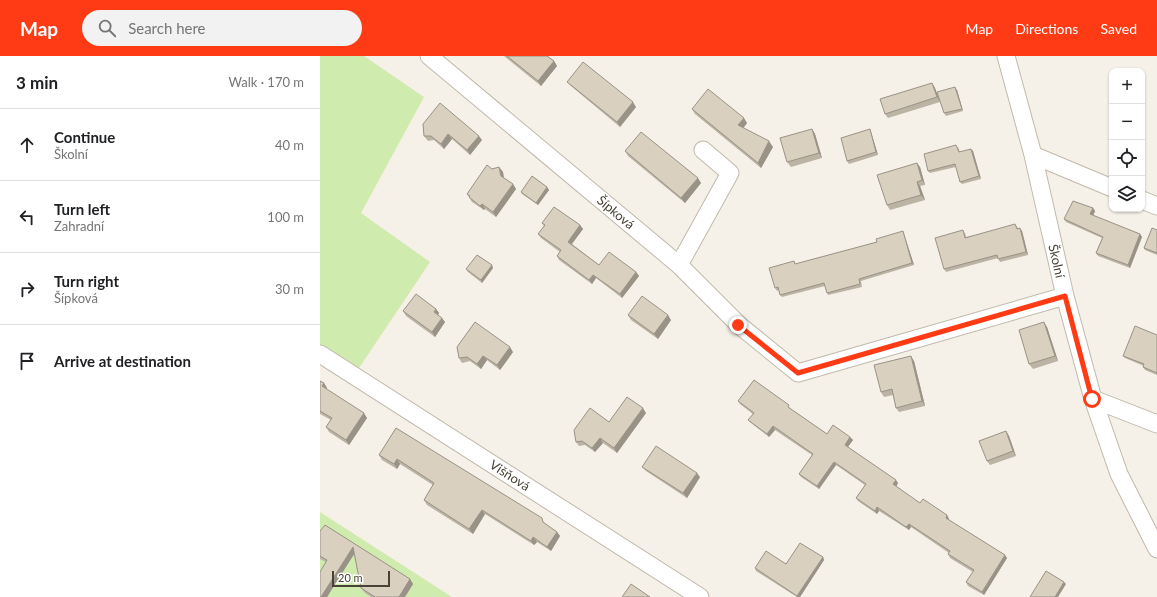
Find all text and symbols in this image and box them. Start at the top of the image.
search box [82,10,362,46]
text: Map [20,17,58,40]
icon: search [96,17,118,39]
text: Search here [128,19,206,37]
text: Map [966,20,993,37]
text: Directions [1015,20,1078,37]
text: Saved [1100,20,1137,37]
map controls [1109,68,1145,212]
button: + [1109,68,1145,104]
text: 3 min [16,72,58,93]
text: Walk · 170 m [228,74,304,90]
button: − [1109,104,1145,140]
text: Continue [54,128,115,146]
icon: ahead [16,134,38,156]
text: 40 m [275,137,304,153]
button: locate [1109,140,1145,176]
text: Školní [54,146,88,162]
button: layers [1109,176,1145,212]
street label: Šípková [594,192,638,232]
text: Turn left [54,200,110,218]
icon: left [16,206,38,228]
text: 100 m [267,209,304,225]
text: Zahradní [54,218,104,234]
street label: Školní [1045,243,1069,280]
text: Turn right [54,272,119,290]
icon: right [16,278,38,300]
text: 30 m [275,281,304,297]
text: Šípková [54,290,98,306]
route end [729,316,747,334]
icon: arrive [16,350,38,372]
text: Arrive at destination [54,352,191,370]
route start [1083,390,1101,408]
street label: Višňová [487,456,533,494]
scale bar [332,569,390,588]
text: 20 m [338,571,363,584]

